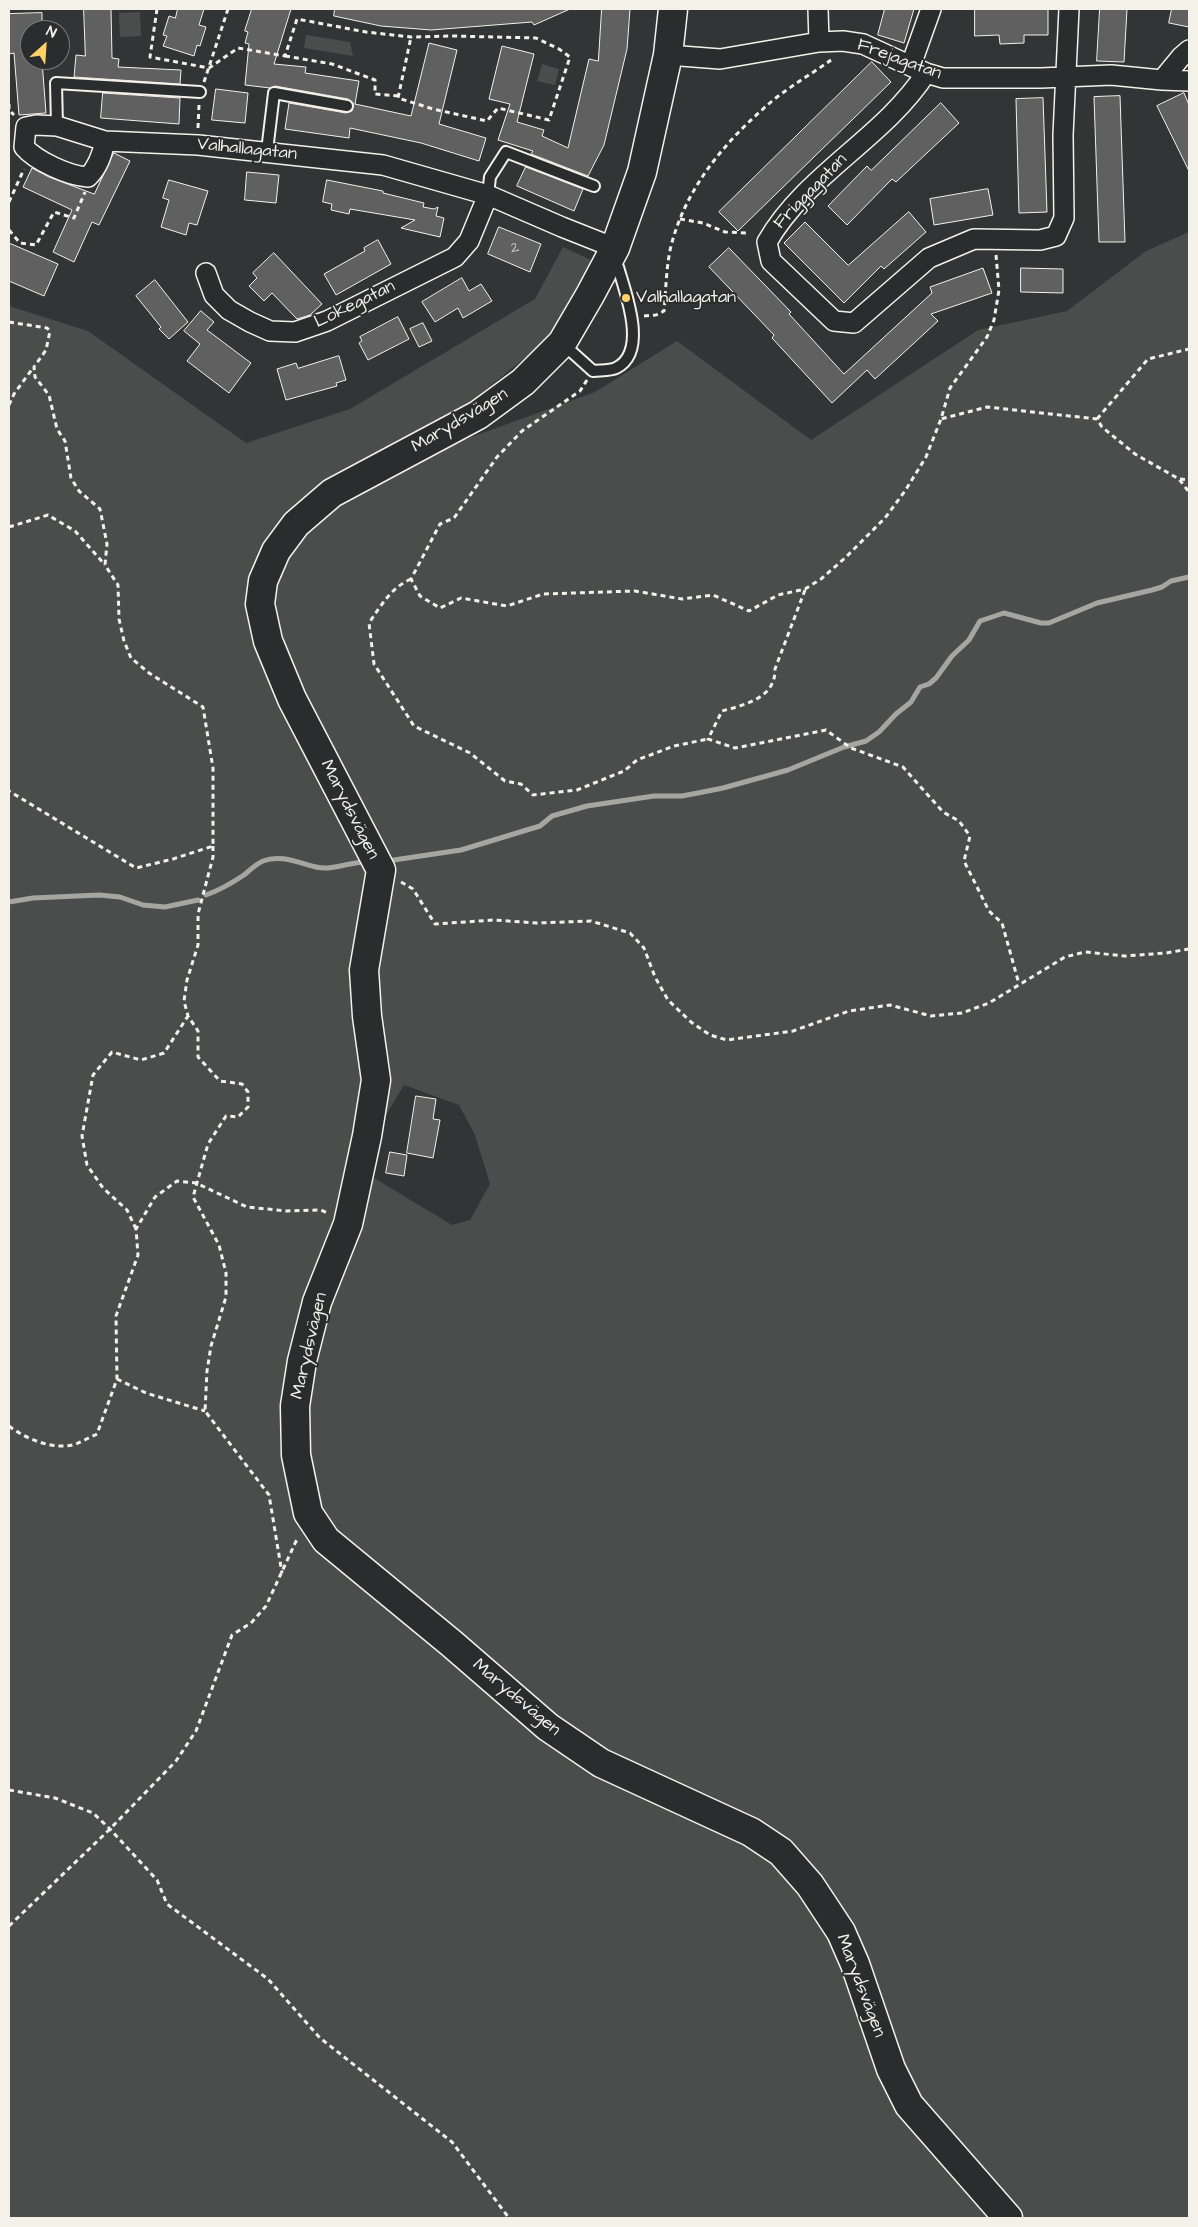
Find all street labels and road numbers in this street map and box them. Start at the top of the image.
street label: Frejagatan [854,35,944,85]
street label: Valhallagatan [196,134,298,166]
street label: Friggagatan [770,150,852,234]
street label: Lokegatan [311,276,399,334]
street label: Marydsvägen [408,384,512,458]
street label: Marydsvägen [315,757,383,863]
street label: Marydsvägen [287,1291,333,1401]
street label: Marydsvägen [467,1655,565,1741]
street label: Marydsvägen [830,1931,890,2041]

